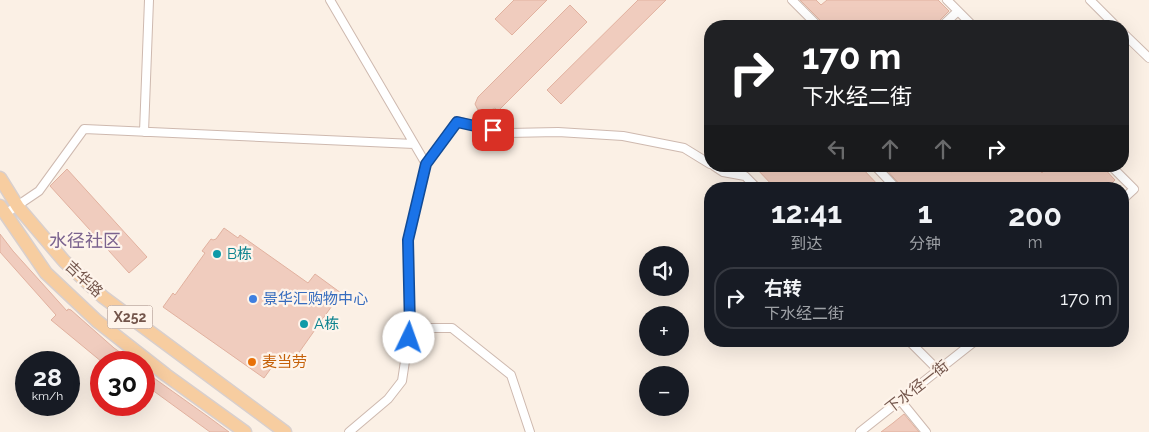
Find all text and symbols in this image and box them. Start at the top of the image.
text: 170 m [802,36,901,77]
icon: right [719,40,784,105]
text: 下水经二街 [802,83,912,109]
pin [472,109,514,151]
icon: arrive [479,116,507,144]
icon: left [823,135,851,163]
icon: ahead [876,135,904,163]
icon: ahead [929,135,957,163]
icon: right [982,135,1010,163]
text: 12:41 [771,195,842,230]
text: 1 [918,195,933,230]
text: 200 [1008,198,1062,233]
district label: 水径社区 [49,230,121,251]
text: m [1028,233,1042,252]
text: 到达 [791,234,823,253]
text: 分钟 [909,234,941,253]
place label: B栋 [227,245,252,263]
map controls [639,246,689,416]
button: sound [639,246,689,296]
marker: B栋 [211,248,223,260]
street label: 吉华路 [61,257,107,301]
text: 右转 [764,277,802,299]
icon: right [721,284,749,312]
text: 170 m [1060,287,1112,309]
place label: 景华汇购物中心 [263,290,368,308]
marker: 景华汇购物中心 [247,293,259,305]
text: 下水经二街 [764,304,844,323]
road number: X252 [108,306,152,328]
button: + [639,306,689,356]
position arrow [382,311,434,363]
place label: A栋 [314,315,339,333]
marker: A栋 [298,318,310,330]
speed limit sign: 30 [90,351,155,416]
place label: 麦当劳 [262,353,307,371]
marker: 麦当劳 [246,356,258,368]
street label: 下水径一街 [882,357,952,417]
text: 28 [33,362,62,392]
button: − [639,366,689,416]
text: km/h [32,389,63,403]

